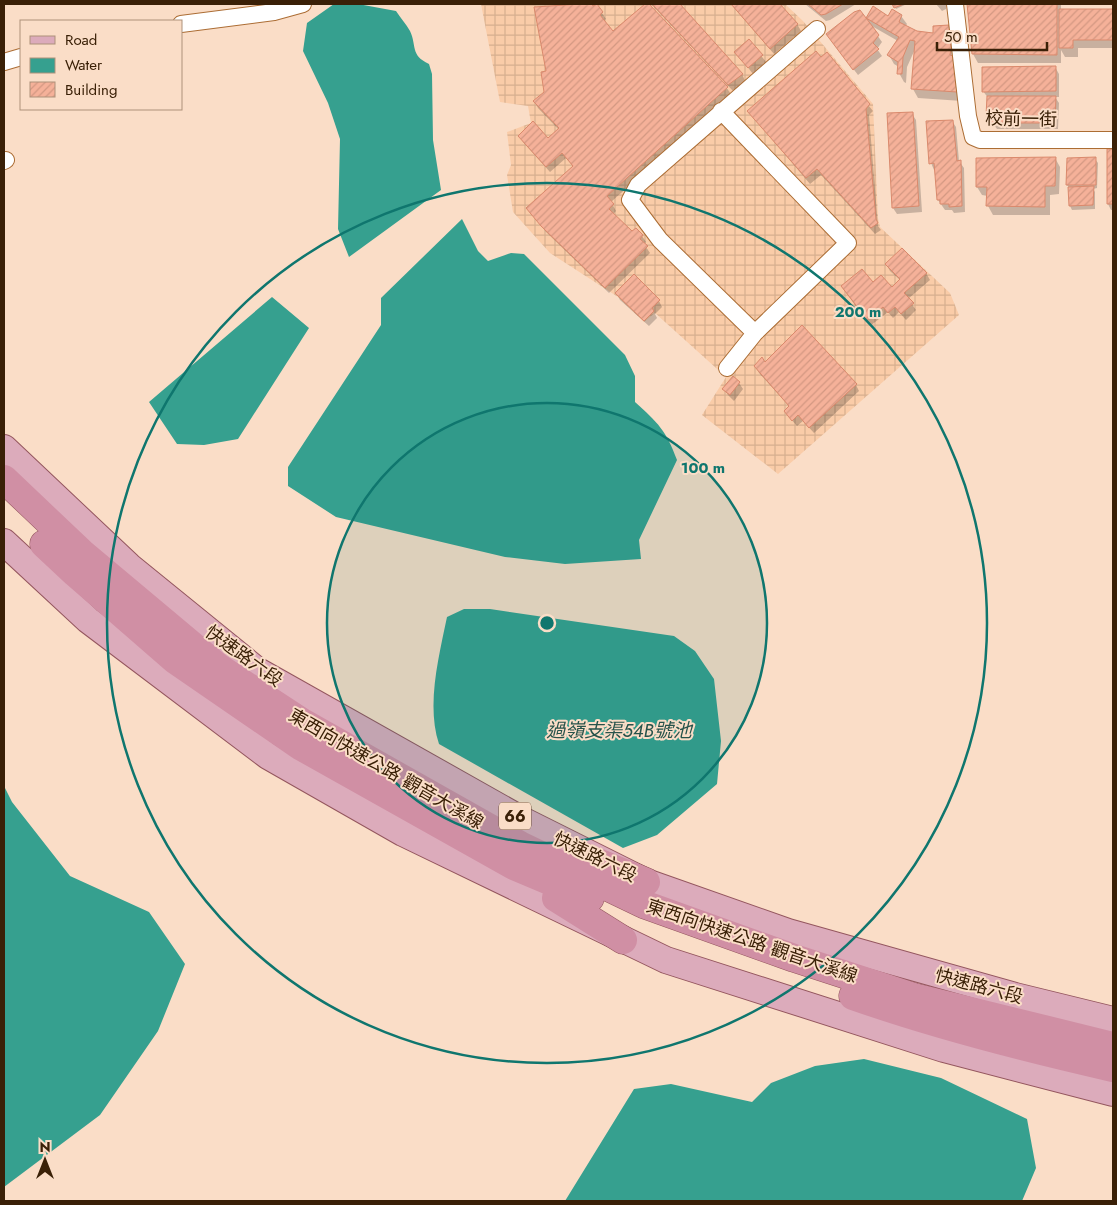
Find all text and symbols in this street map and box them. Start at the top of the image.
legend [20,20,182,110]
scale bar [937,20,1047,52]
text: 50 m [944,26,978,48]
text: Road [65,29,97,51]
text: Water [65,54,103,76]
text: Building [65,79,117,101]
street label: 校前一街 [985,105,1057,133]
text: 200 m [835,301,881,323]
text: 100 m [681,457,725,479]
centre of rings [538,614,556,632]
street label: 快速路六段 [200,619,288,693]
street label: 東西向快速公路 觀音大溪線 [284,702,488,836]
water label: 過嶺支渠54B號池 [546,717,694,744]
road number: 66 [499,802,531,829]
street label: 快速路六段 [549,826,641,888]
street label: 東西向快速公路 觀音大溪線 [643,893,861,989]
street label: 快速路六段 [932,962,1026,1010]
north arrow [20,1135,70,1185]
text: N [39,1137,51,1157]

